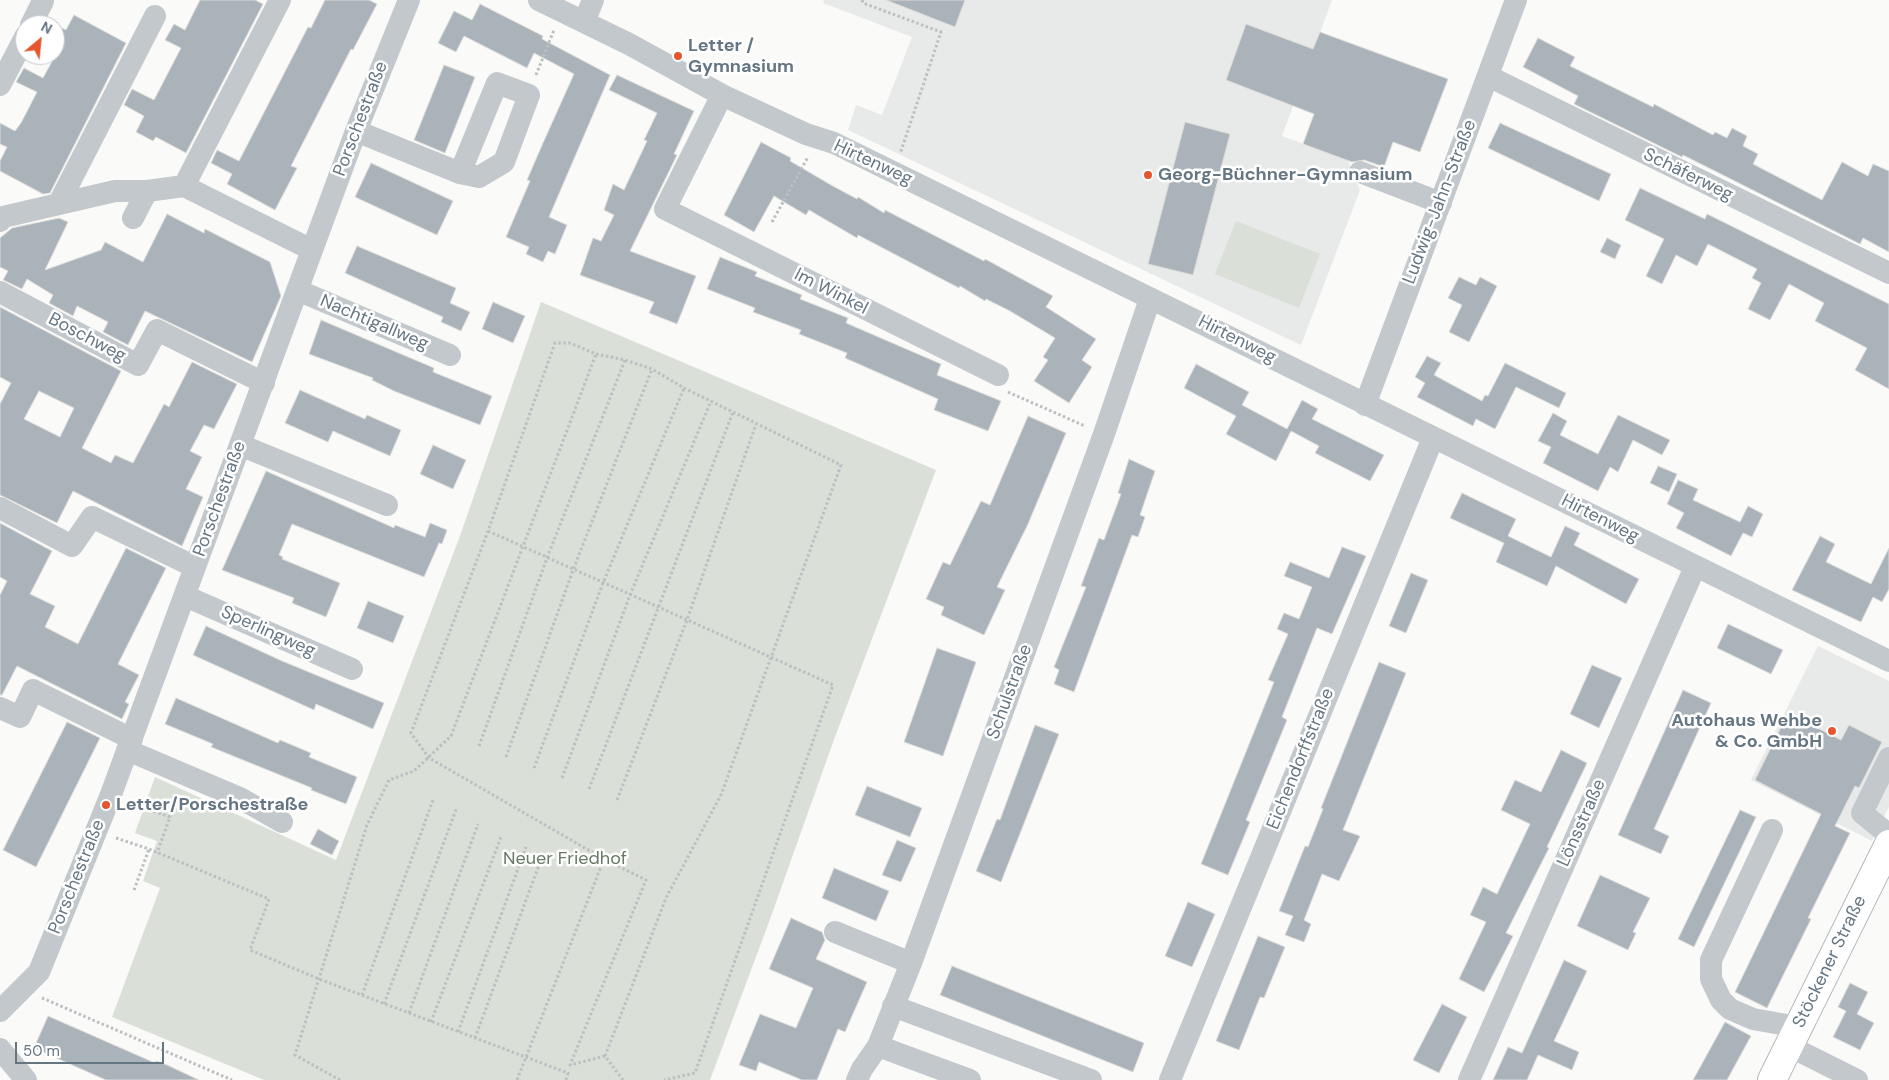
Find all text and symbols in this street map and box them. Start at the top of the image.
north arrow [15,15,65,65]
text: N [38,17,55,38]
place label: Letter / Gymnasium [688,35,794,78]
marker: Letter / Gymnasium [672,50,684,62]
street label: Porschestraße [329,59,393,179]
street label: Ludwig-Jahn-Straße [1399,117,1481,287]
street label: Hirtenweg [830,135,916,191]
street label: Schäferweg [1640,144,1736,206]
place label: Georg-Büchner-Gymnasium [1158,164,1412,186]
marker: Georg-Büchner-Gymnasium [1142,169,1154,181]
street label: Im Winkel [791,264,871,320]
street label: Nachtigallweg [317,290,431,356]
street label: Boschweg [44,309,130,367]
street label: Hirtenweg [1195,311,1279,369]
street label: Porschestraße [189,438,251,560]
street label: Hirtenweg [1558,490,1642,548]
street label: Sperlingweg [218,602,318,662]
street label: Schulstraße [983,642,1037,742]
street label: Eichendorffstraße [1263,685,1339,833]
place label: Autohaus Wehbe & Co. GmbH [1671,710,1822,752]
marker: Autohaus Wehbe & Co. GmbH [1826,725,1838,737]
street label: Lönsstraße [1553,776,1611,870]
place label: Letter/Porschestraße [116,794,308,816]
marker: Letter/Porschestraße [100,799,112,811]
street label: Porschestraße [44,817,110,937]
park label: Neuer Friedhof [503,848,627,870]
street label: Stöckener Straße [1789,892,1871,1032]
scale bar [18,1032,166,1064]
text: 50 m [23,1041,60,1061]

